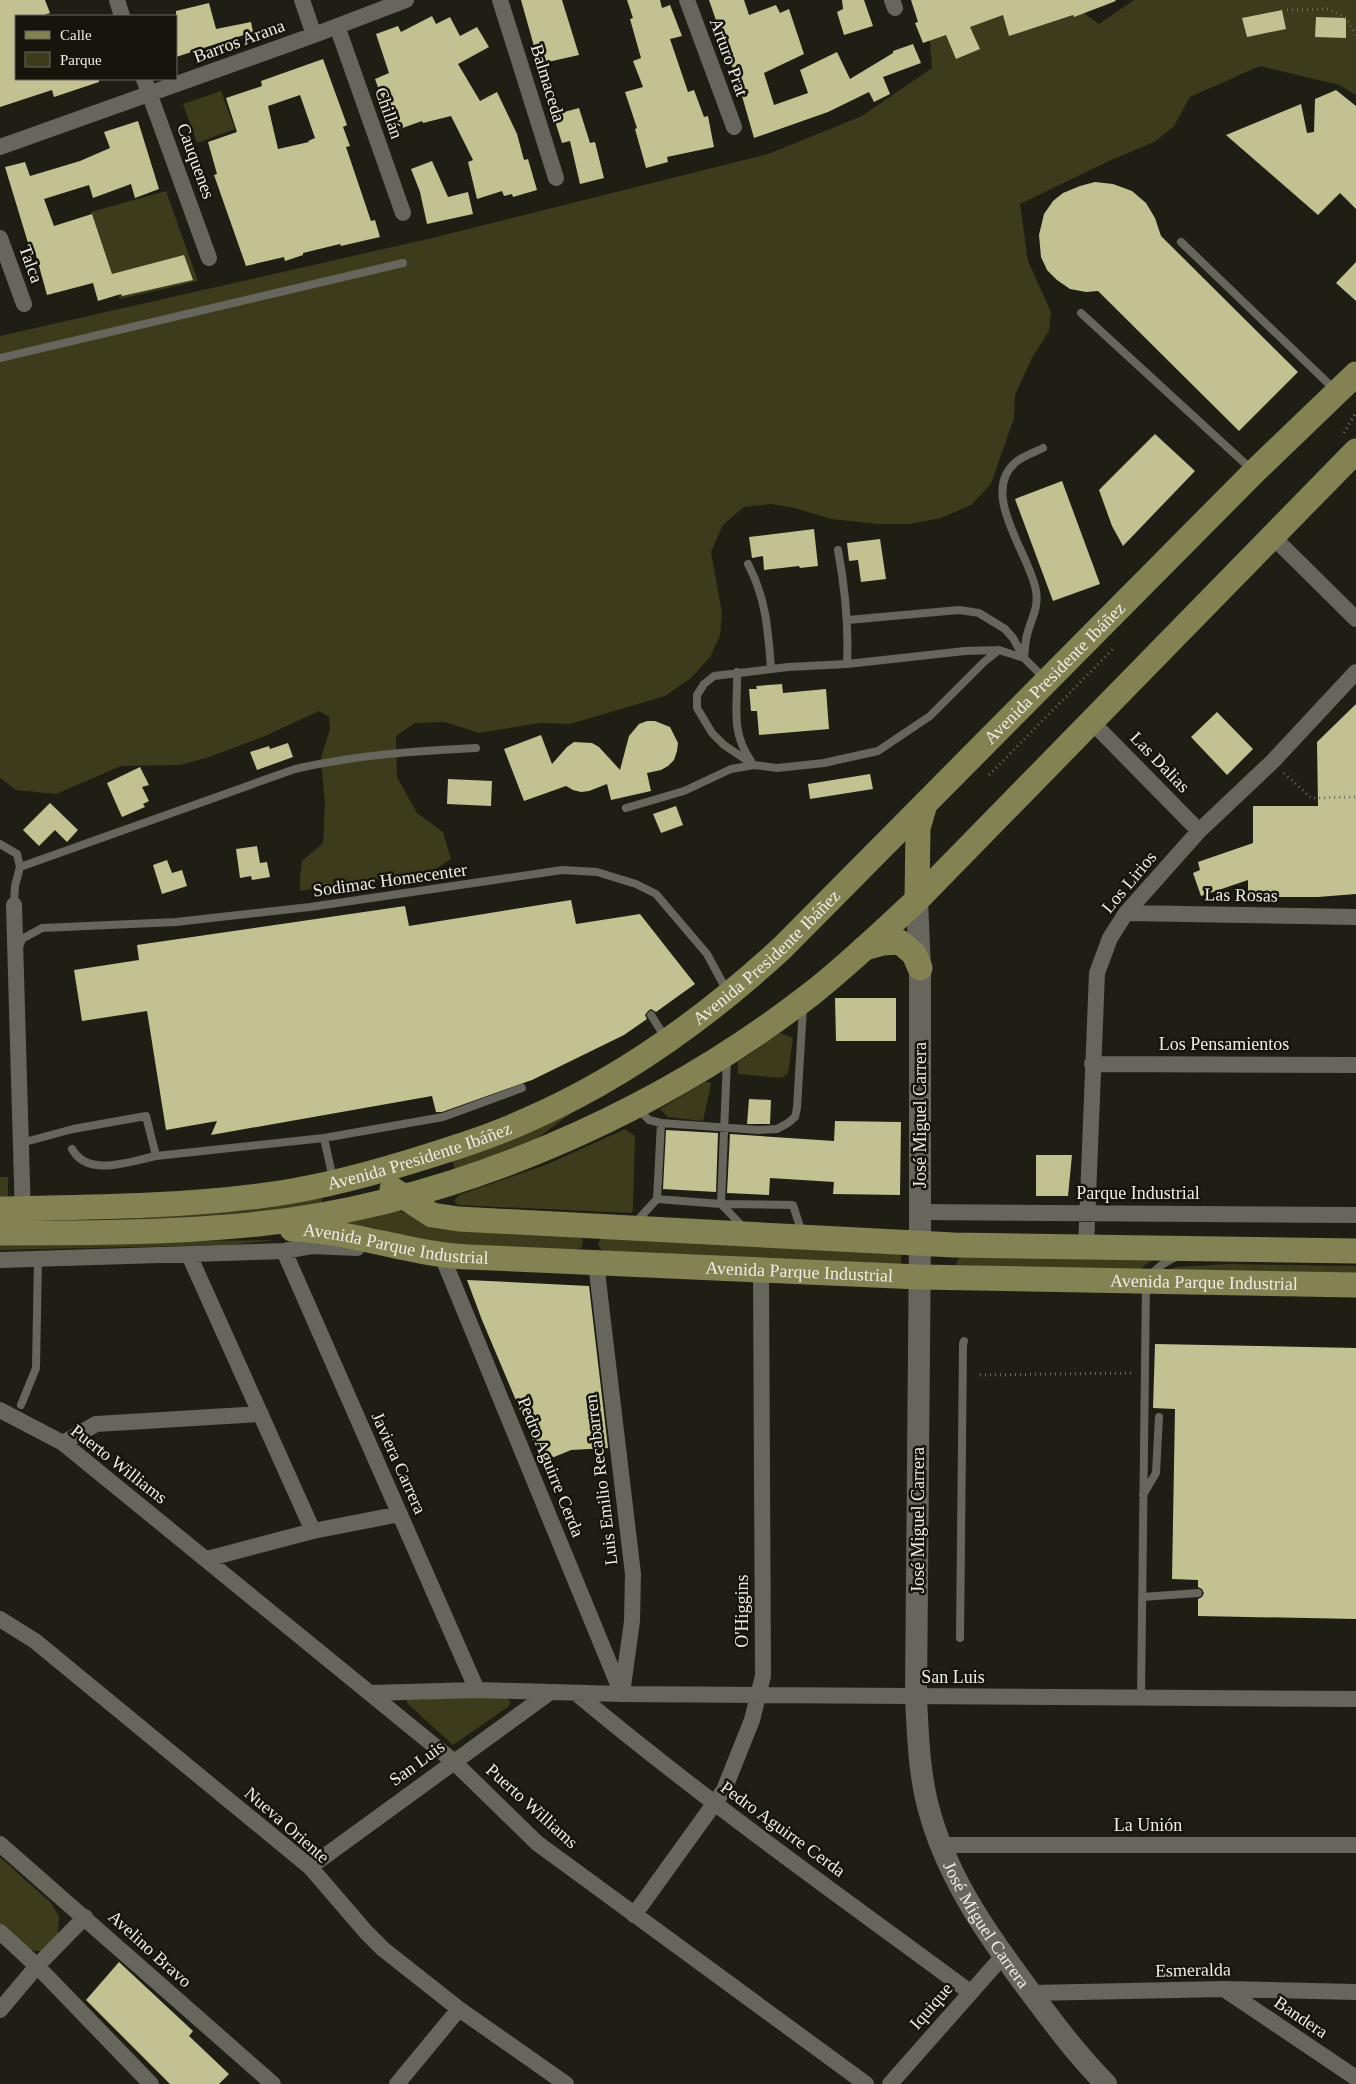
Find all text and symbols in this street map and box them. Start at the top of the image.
legend [15,15,178,80]
street label: Barros Arana [191,15,287,67]
street label: Arturo Prat [706,15,752,99]
text: Calle [60,27,92,43]
street label: Balmaceda [527,42,569,124]
text: Parque [60,52,102,68]
street label: Chillán [371,85,407,141]
street label: Cauquenes [173,120,219,202]
street label: Talca [15,242,47,286]
street label: Avenida Presidente Ibáñez [980,598,1129,748]
street label: Las Dalias [1126,728,1194,796]
street label: Los Lirios [1097,847,1161,917]
street label: Sodimac Homecenter [312,859,468,901]
street label: Las Rosas [1204,884,1278,906]
street label: Avenida Presidente Ibáñez [689,886,844,1029]
street label: Los Pensamientos [1159,1034,1289,1054]
street label: José Miguel Carrera [910,1042,930,1188]
street label: Avenida Presidente Ibáñez [325,1118,514,1194]
street label: Parque Industrial [1076,1183,1200,1203]
street label: Avenida Parque Industrial [302,1220,489,1268]
street label: Avenida Parque Industrial [705,1258,893,1286]
street label: Avenida Parque Industrial [1110,1271,1298,1294]
street label: Luis Emilio Recabarren [581,1393,621,1567]
street label: Pedro Aguirre Cerda [514,1394,588,1540]
street label: Javiera Carrera [368,1409,430,1517]
street label: Puerto Williams [67,1420,171,1508]
street label: José Miguel Carrera [908,1447,928,1593]
street label: O'Higgins [732,1574,752,1648]
street label: San Luis [921,1667,985,1687]
street label: San Luis [385,1736,449,1790]
street label: Puerto Williams [482,1760,582,1852]
street label: Pedro Aguirre Cerda [717,1777,849,1881]
street label: Nueva Oriente [241,1783,333,1867]
street label: La Unión [1114,1815,1182,1835]
street label: José Miguel Carrera [939,1858,1034,1992]
street label: Avelino Bravo [104,1906,196,1992]
street label: Esmeralda [1155,1959,1231,1981]
street label: Iquique [905,1979,957,2033]
street label: Bandera [1271,1992,1331,2042]

